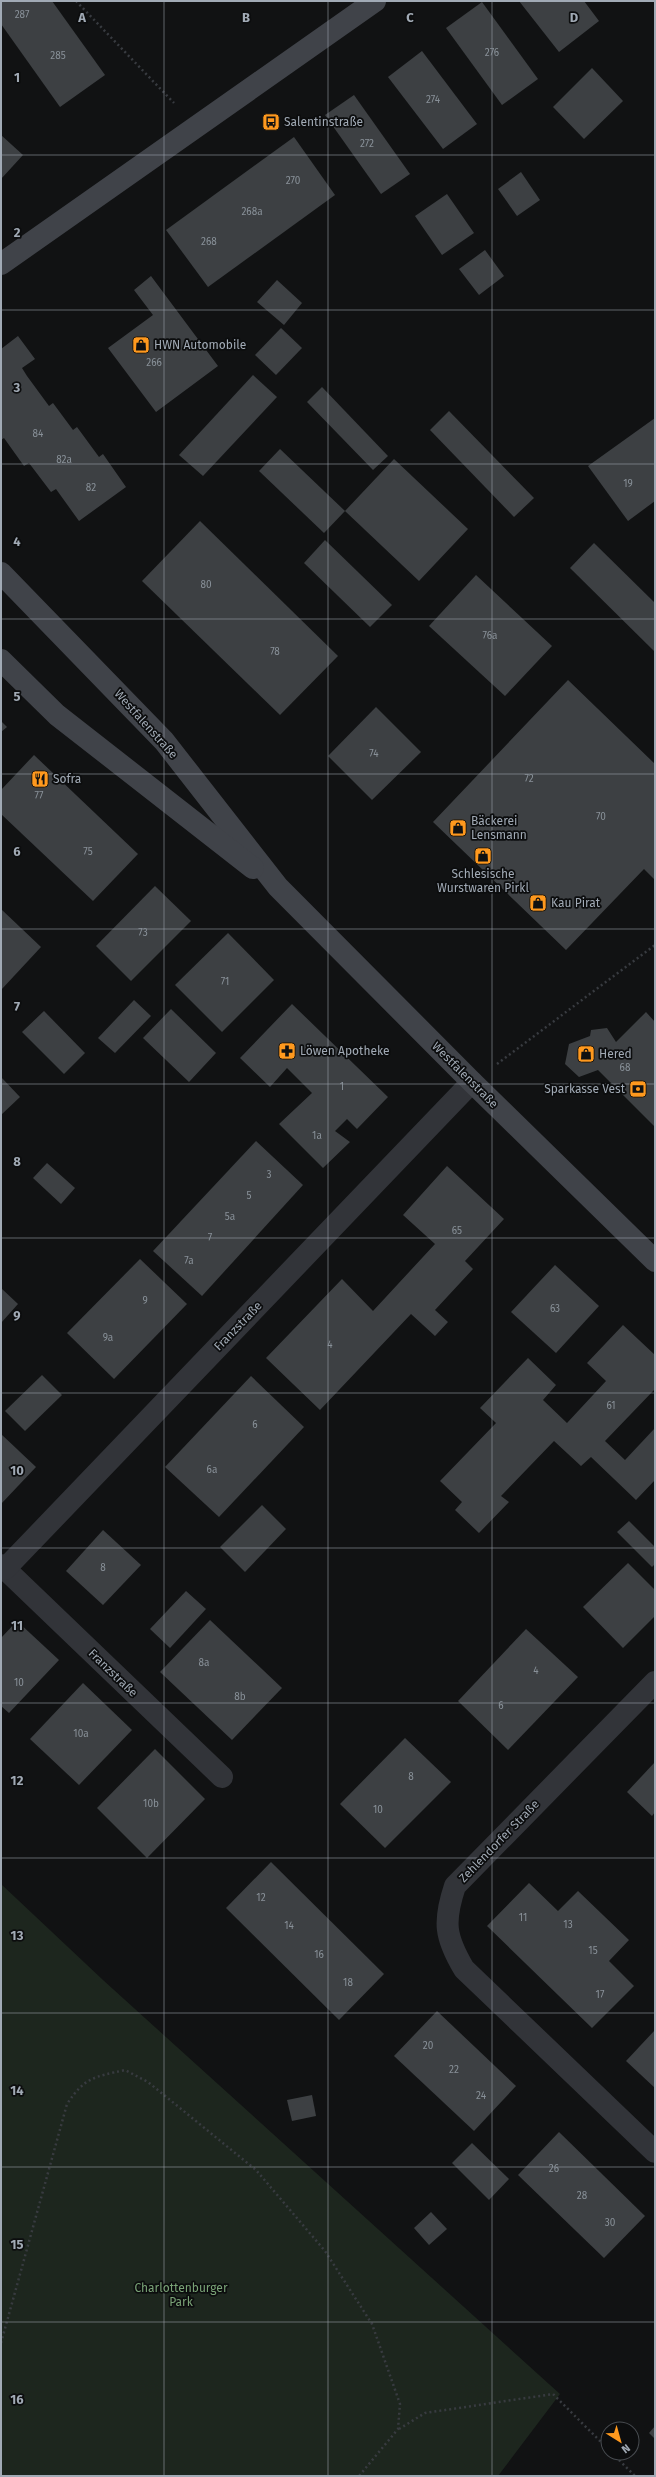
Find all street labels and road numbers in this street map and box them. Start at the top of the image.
street label: Westfalenstraße [111,687,181,761]
street label: Westfalenstraße [429,1039,501,1111]
street label: Franzstraße [211,1299,265,1353]
street label: Franzstraße [86,1646,140,1700]
street label: Zehlendorfer Straße [456,1797,542,1885]

